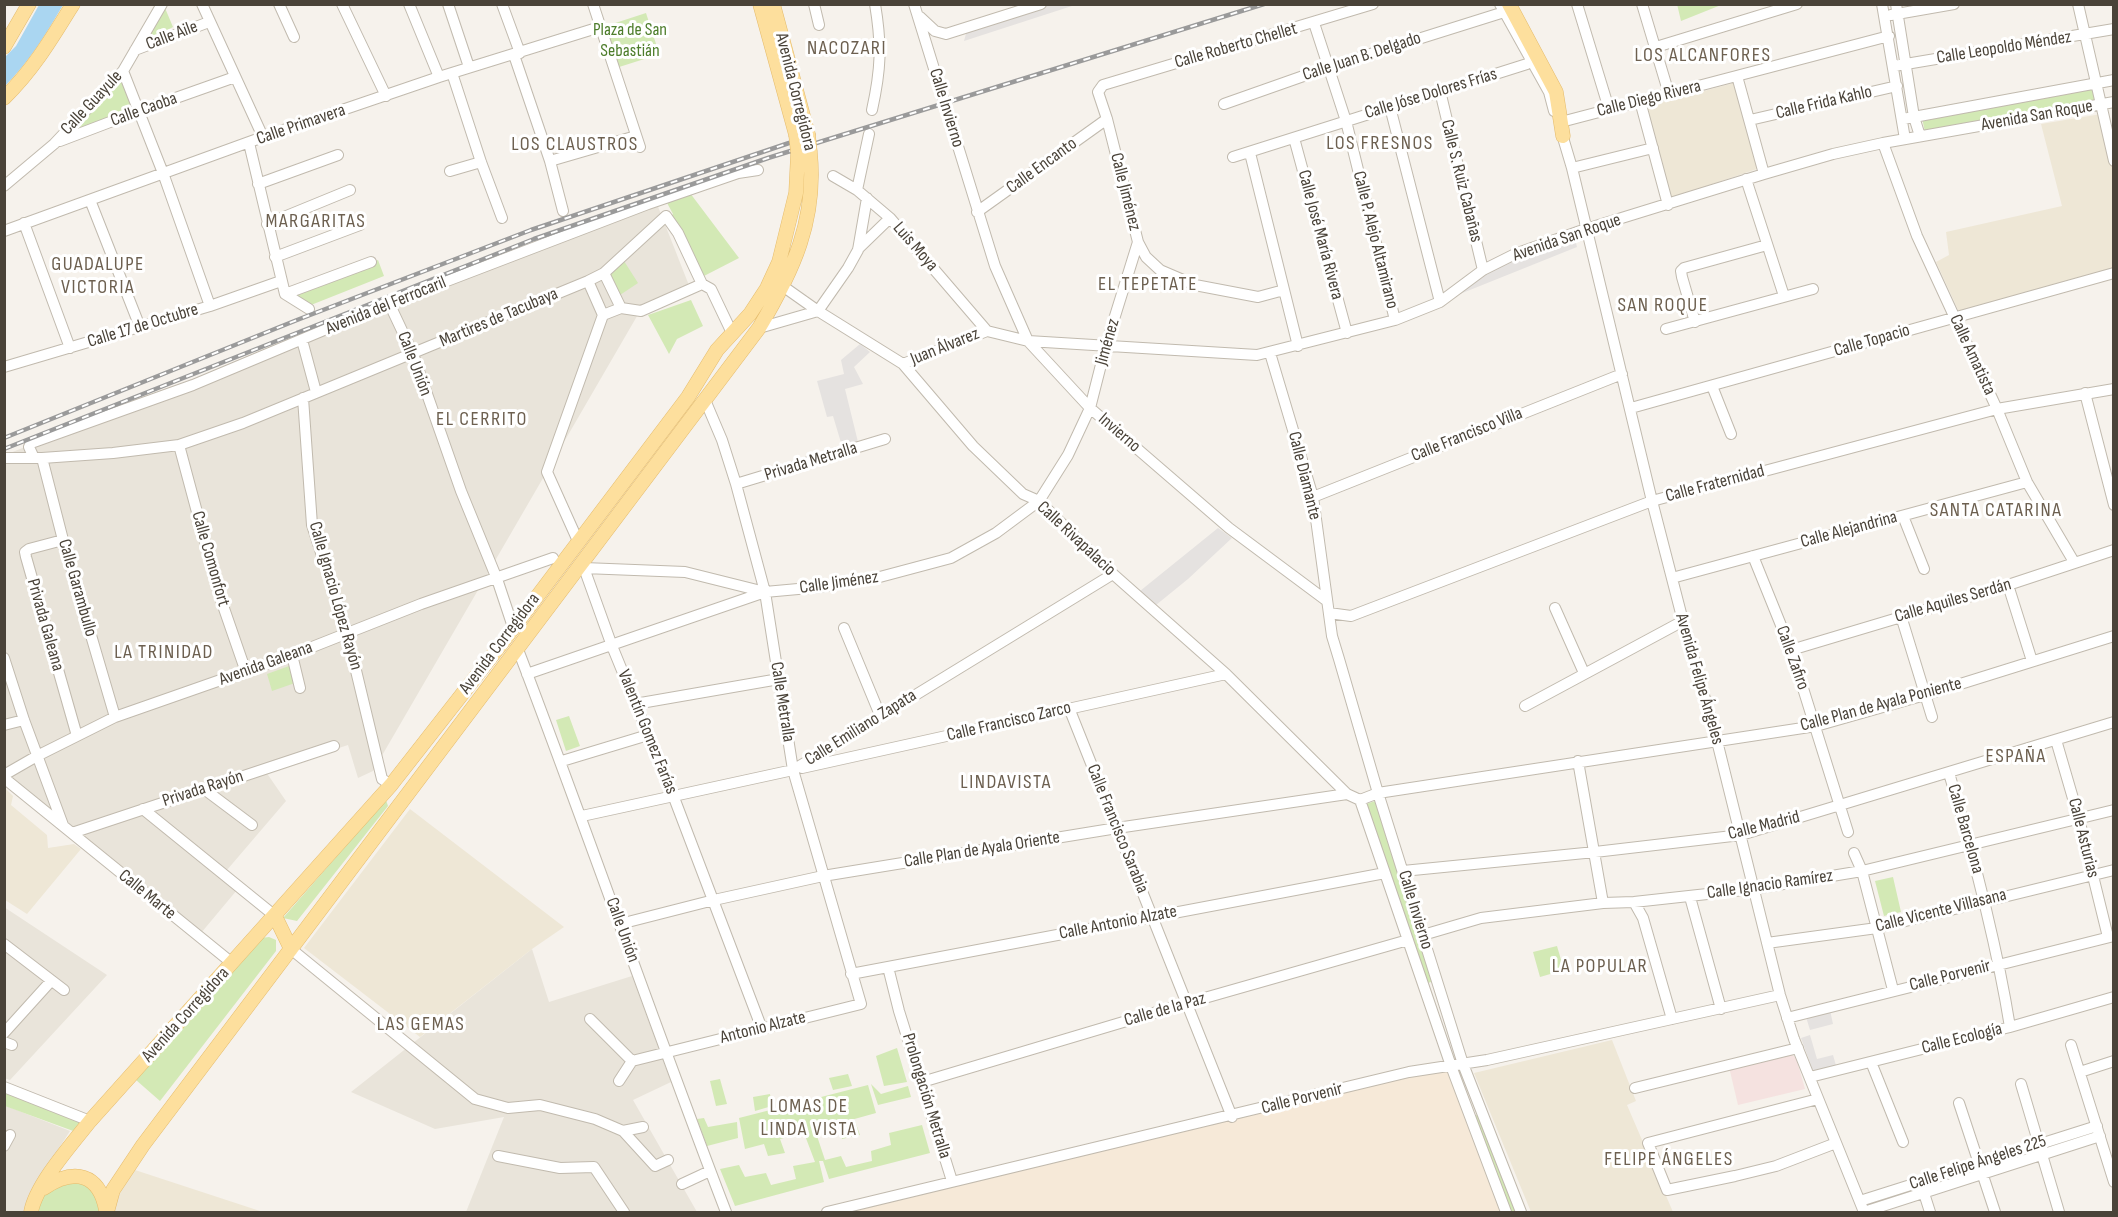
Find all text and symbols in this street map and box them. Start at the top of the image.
street label: Calle Aile [143,16,201,56]
street label: Calle Roberto Chellet [1172,18,1300,74]
park label: Plaza de San Sebastián [593,19,667,62]
street label: Calle Leopoldo Méndez [1935,27,2073,69]
street label: Calle Juan B. Delgado [1300,28,1424,86]
street label: Avenida Corregidora [770,31,820,153]
district label: NACOZARI [807,37,887,61]
district label: LOS ALCANFORES [1634,44,1772,68]
street label: Calle Jóse Dolores Frías [1362,64,1500,124]
street label: Calle Guayule [57,66,127,140]
street label: Calle Invierno [924,66,968,150]
street label: Calle Diego Rivera [1595,76,1703,122]
street label: Calle Frida Kahlo [1774,81,1874,125]
street label: Calle Caoba [108,88,180,132]
street label: Avenida San Roque [1980,96,2094,136]
street label: Calle Primavera [254,100,348,150]
street label: Calle S. Ruiz Cabañas [1435,118,1487,244]
district label: LOS FRESNOS [1326,132,1434,156]
district label: LOS CLAUSTROS [511,133,639,157]
street label: Calle Encanto [1003,133,1081,199]
street label: Calle Jiménez [1105,151,1145,233]
street label: Calle José María Rivera [1292,168,1348,302]
street label: Calle P. Alejo Altamirano [1347,169,1403,311]
street label: Avenida San Roque [1510,209,1624,267]
district label: MARGARITAS [266,210,366,234]
street label: Luis Moya [888,218,942,276]
district label: GUADALUPE VICTORIA [51,253,145,300]
street label: Avenida del Ferrocaril [323,272,449,340]
district label: EL TEPETATE [1098,273,1198,297]
street label: Martires de Tacubaya [437,283,561,353]
district label: SAN ROQUE [1618,294,1708,318]
street label: Calle 17 de Octubre [85,299,201,353]
street label: Calle Amatista [1944,311,2000,399]
street label: Jiménez [1091,316,1125,368]
street label: Calle Topacio [1831,320,1913,362]
street label: Juan Álvarez [907,323,983,371]
street label: Calle Unión [392,329,436,399]
street label: Calle Francisco Villa [1408,403,1526,467]
district label: EL CERRITO [436,408,528,432]
street label: Invierno [1093,409,1145,457]
street label: Calle Diamante [1283,430,1325,522]
street label: Privada Metralla [762,438,860,486]
street label: Calle Fraternidad [1663,460,1767,508]
street label: Calle Rivapalacio [1032,497,1120,581]
district label: SANTA CATARINA [1930,499,2062,523]
street label: Calle Alejandrina [1798,507,1900,553]
street label: Calle Comonfort [186,509,234,609]
street label: Calle Ignacio López Rayón [303,519,367,673]
street label: Calle Garambullo [53,537,101,639]
street label: Calle Jiménez [798,567,880,599]
street label: Calle Aquiles Serdán [1892,574,2014,628]
street label: Privada Galeana [22,576,68,674]
street label: Avenida Corregidora [455,589,545,699]
street label: Avenida Felipe Ángeles [1670,611,1728,747]
street label: Calle Zafiro [1770,623,1814,693]
street label: Avenida Galeana [216,637,316,691]
district label: LA TRINIDAD [114,641,214,665]
street label: Calle Metralla [765,660,799,744]
street label: Valentín Gomez Farías [612,667,682,797]
street label: Calle Plan de Ayala Poniente [1798,673,1964,737]
street label: Calle Emiliano Zapata [801,685,921,771]
street label: Calle Francisco Zarco [945,697,1073,747]
district label: ESPAÑA [1985,745,2047,769]
street label: Calle Francisco Sarabia [1081,761,1153,897]
street label: Privada Rayón [160,766,246,812]
district label: LINDAVISTA [960,771,1052,795]
street label: Calle Barcelona [1942,782,1988,876]
street label: Calle Asturias [2063,796,2103,880]
street label: Calle Madrid [1726,807,1802,845]
street label: Calle Plan de Ayala Oriente [903,827,1061,873]
street label: Calle Marte [114,865,180,925]
street label: Calle Ignacio Ramírez [1706,865,1834,905]
street label: Calle Invierno [1393,868,1437,952]
street label: Calle Vicente Villasana [1873,884,2009,938]
street label: Calle Unión [600,895,644,965]
street label: Calle Antonio Alzate [1057,901,1179,945]
district label: LA POPULAR [1552,955,1648,979]
street label: Calle Porvenir [1907,956,1993,996]
street label: Avenida Corregidora [138,963,234,1067]
street label: Calle de la Paz [1122,988,1208,1032]
street label: Antonio Alzate [718,1007,808,1049]
district label: LAS GEMAS [377,1013,465,1037]
street label: Calle Ecología [1919,1019,2005,1059]
street label: Prolongación Metralla [897,1031,955,1161]
street label: Calle Porvenir [1259,1079,1345,1119]
district label: LOMAS DE LINDA VISTA [761,1095,857,1142]
street label: Calle Felipe Ángeles 225 [1907,1131,2049,1195]
district label: FELIPE ÁNGELES [1604,1148,1734,1172]

